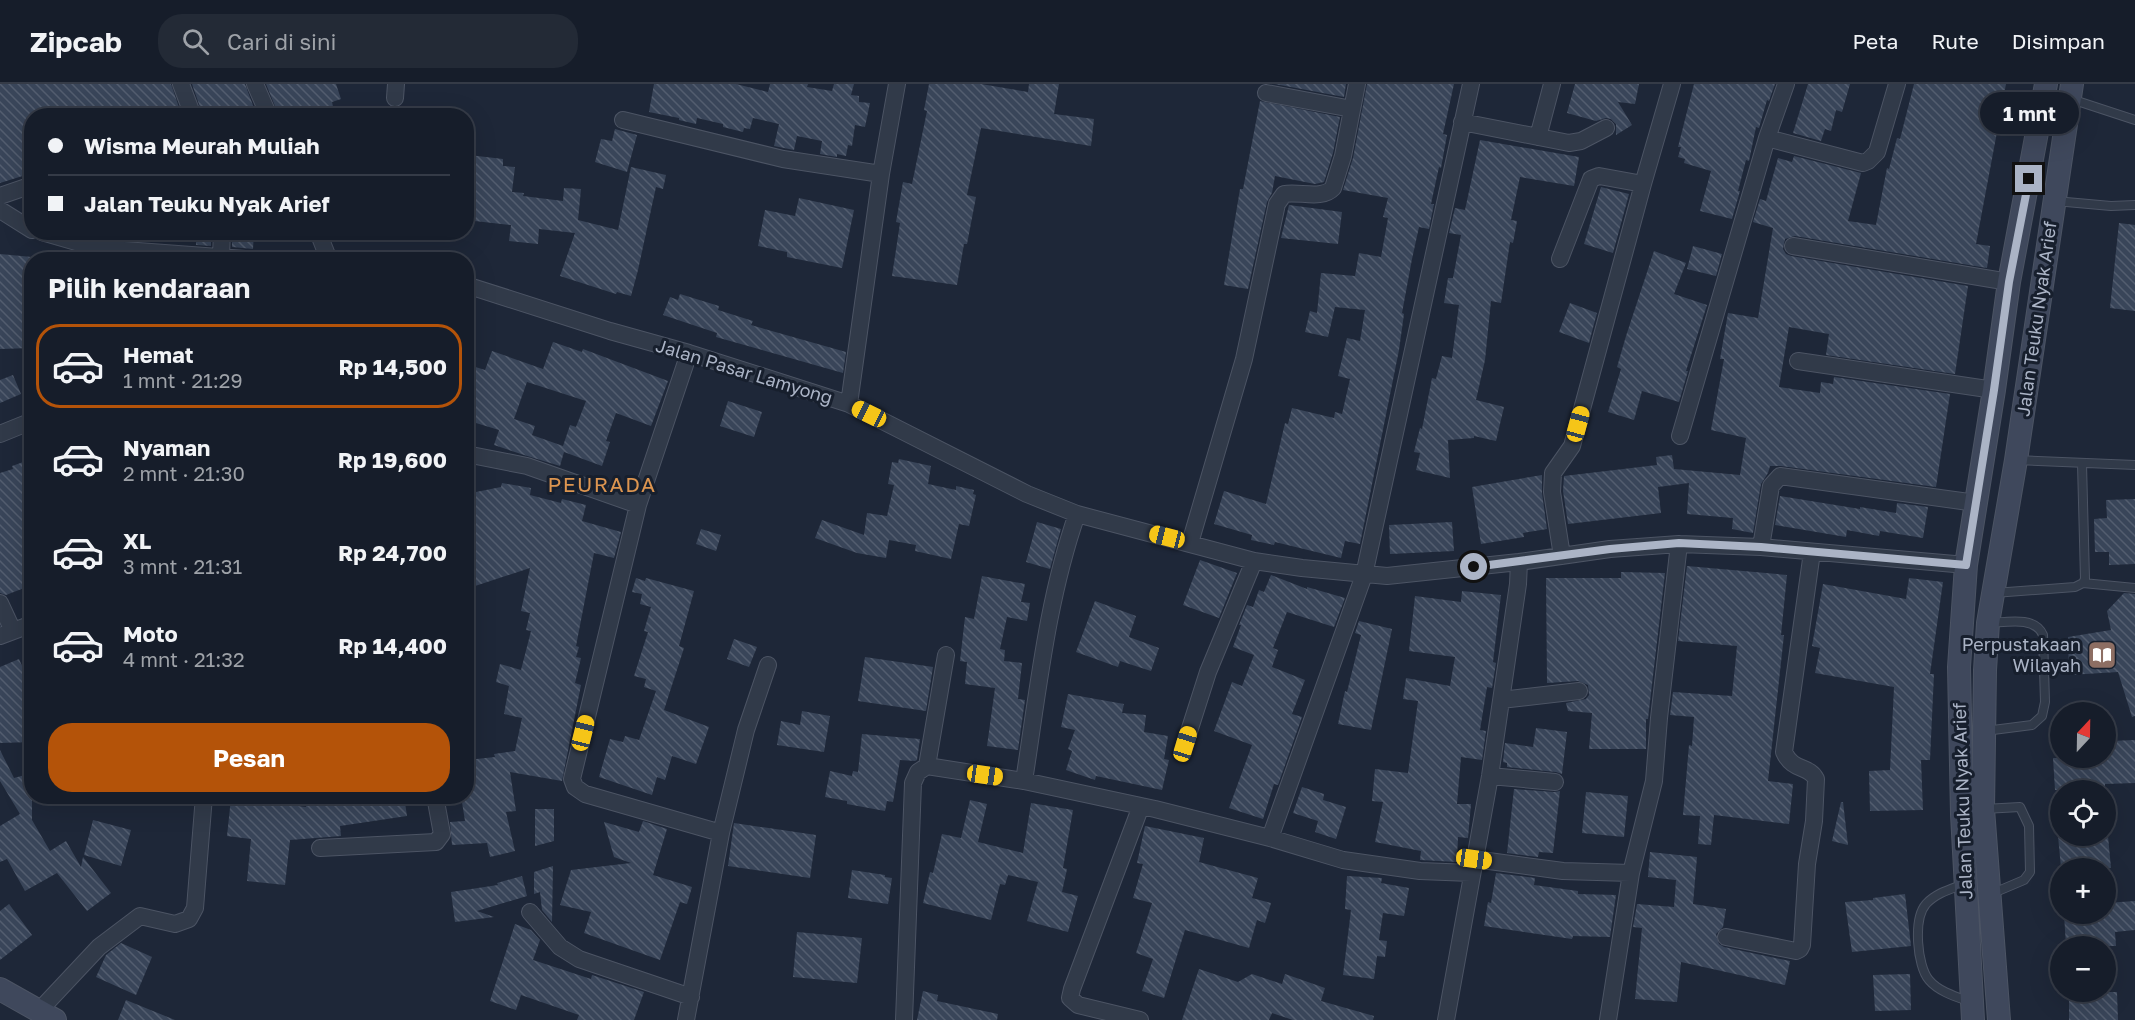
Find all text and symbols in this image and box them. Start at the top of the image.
search box [158,14,578,68]
text: Zipcab [30,25,122,58]
icon: search [179,25,212,58]
text: Cari di sini [227,28,336,55]
text: Peta [1852,28,1898,54]
text: Rute [1931,28,1979,54]
text: Disimpan [2012,28,2105,54]
callout: 1 mnt [1980,92,2078,134]
text: 1 mnt [2003,101,2056,125]
text: Wisma Meurah Muliah [84,132,319,159]
route end [2015,165,2042,192]
text: Jalan Teuku Nyak Arief [84,190,330,217]
street label: Jalan Teuku Nyak Arief [2011,219,2061,418]
text: Pilih kendaraan [48,272,250,304]
street label: Jalan Pasar Lamyong [653,334,835,408]
icon: car [51,339,105,393]
text: Hemat [123,341,194,368]
text: Rp 14,500 [339,353,447,380]
text: 1 mnt · 21:29 [123,368,243,392]
car [849,398,889,430]
car [1565,404,1591,444]
icon: car [51,432,105,486]
text: Nyaman [123,434,210,461]
text: Rp 19,600 [338,446,447,473]
text: 2 mnt · 21:30 [123,461,245,485]
district label: PEURADA [547,471,657,497]
car [1147,524,1187,550]
icon: car [51,525,105,579]
text: XL [123,527,151,554]
text: Rp 24,700 [338,539,447,566]
route start [1460,553,1487,580]
text: 3 mnt · 21:31 [123,554,242,578]
icon: car [51,618,105,672]
text: Moto [123,620,178,647]
text: Rp 14,400 [338,632,447,659]
place label: Perpustakaan Wilayah [1962,633,2081,676]
library icon: Perpustakaan Wilayah [2086,639,2118,671]
text: 4 mnt · 21:32 [123,647,245,671]
street label: Jalan Teuku Nyak Arief [1948,702,1976,900]
north arrow [2050,702,2116,768]
map controls [2050,702,2116,1002]
car [570,713,596,753]
button: Pesan [48,723,450,792]
car [1171,724,1199,764]
car [966,764,1004,786]
button: locate [2050,780,2116,846]
car [1455,848,1493,870]
button: + [2050,858,2116,924]
button: − [2050,936,2116,1002]

